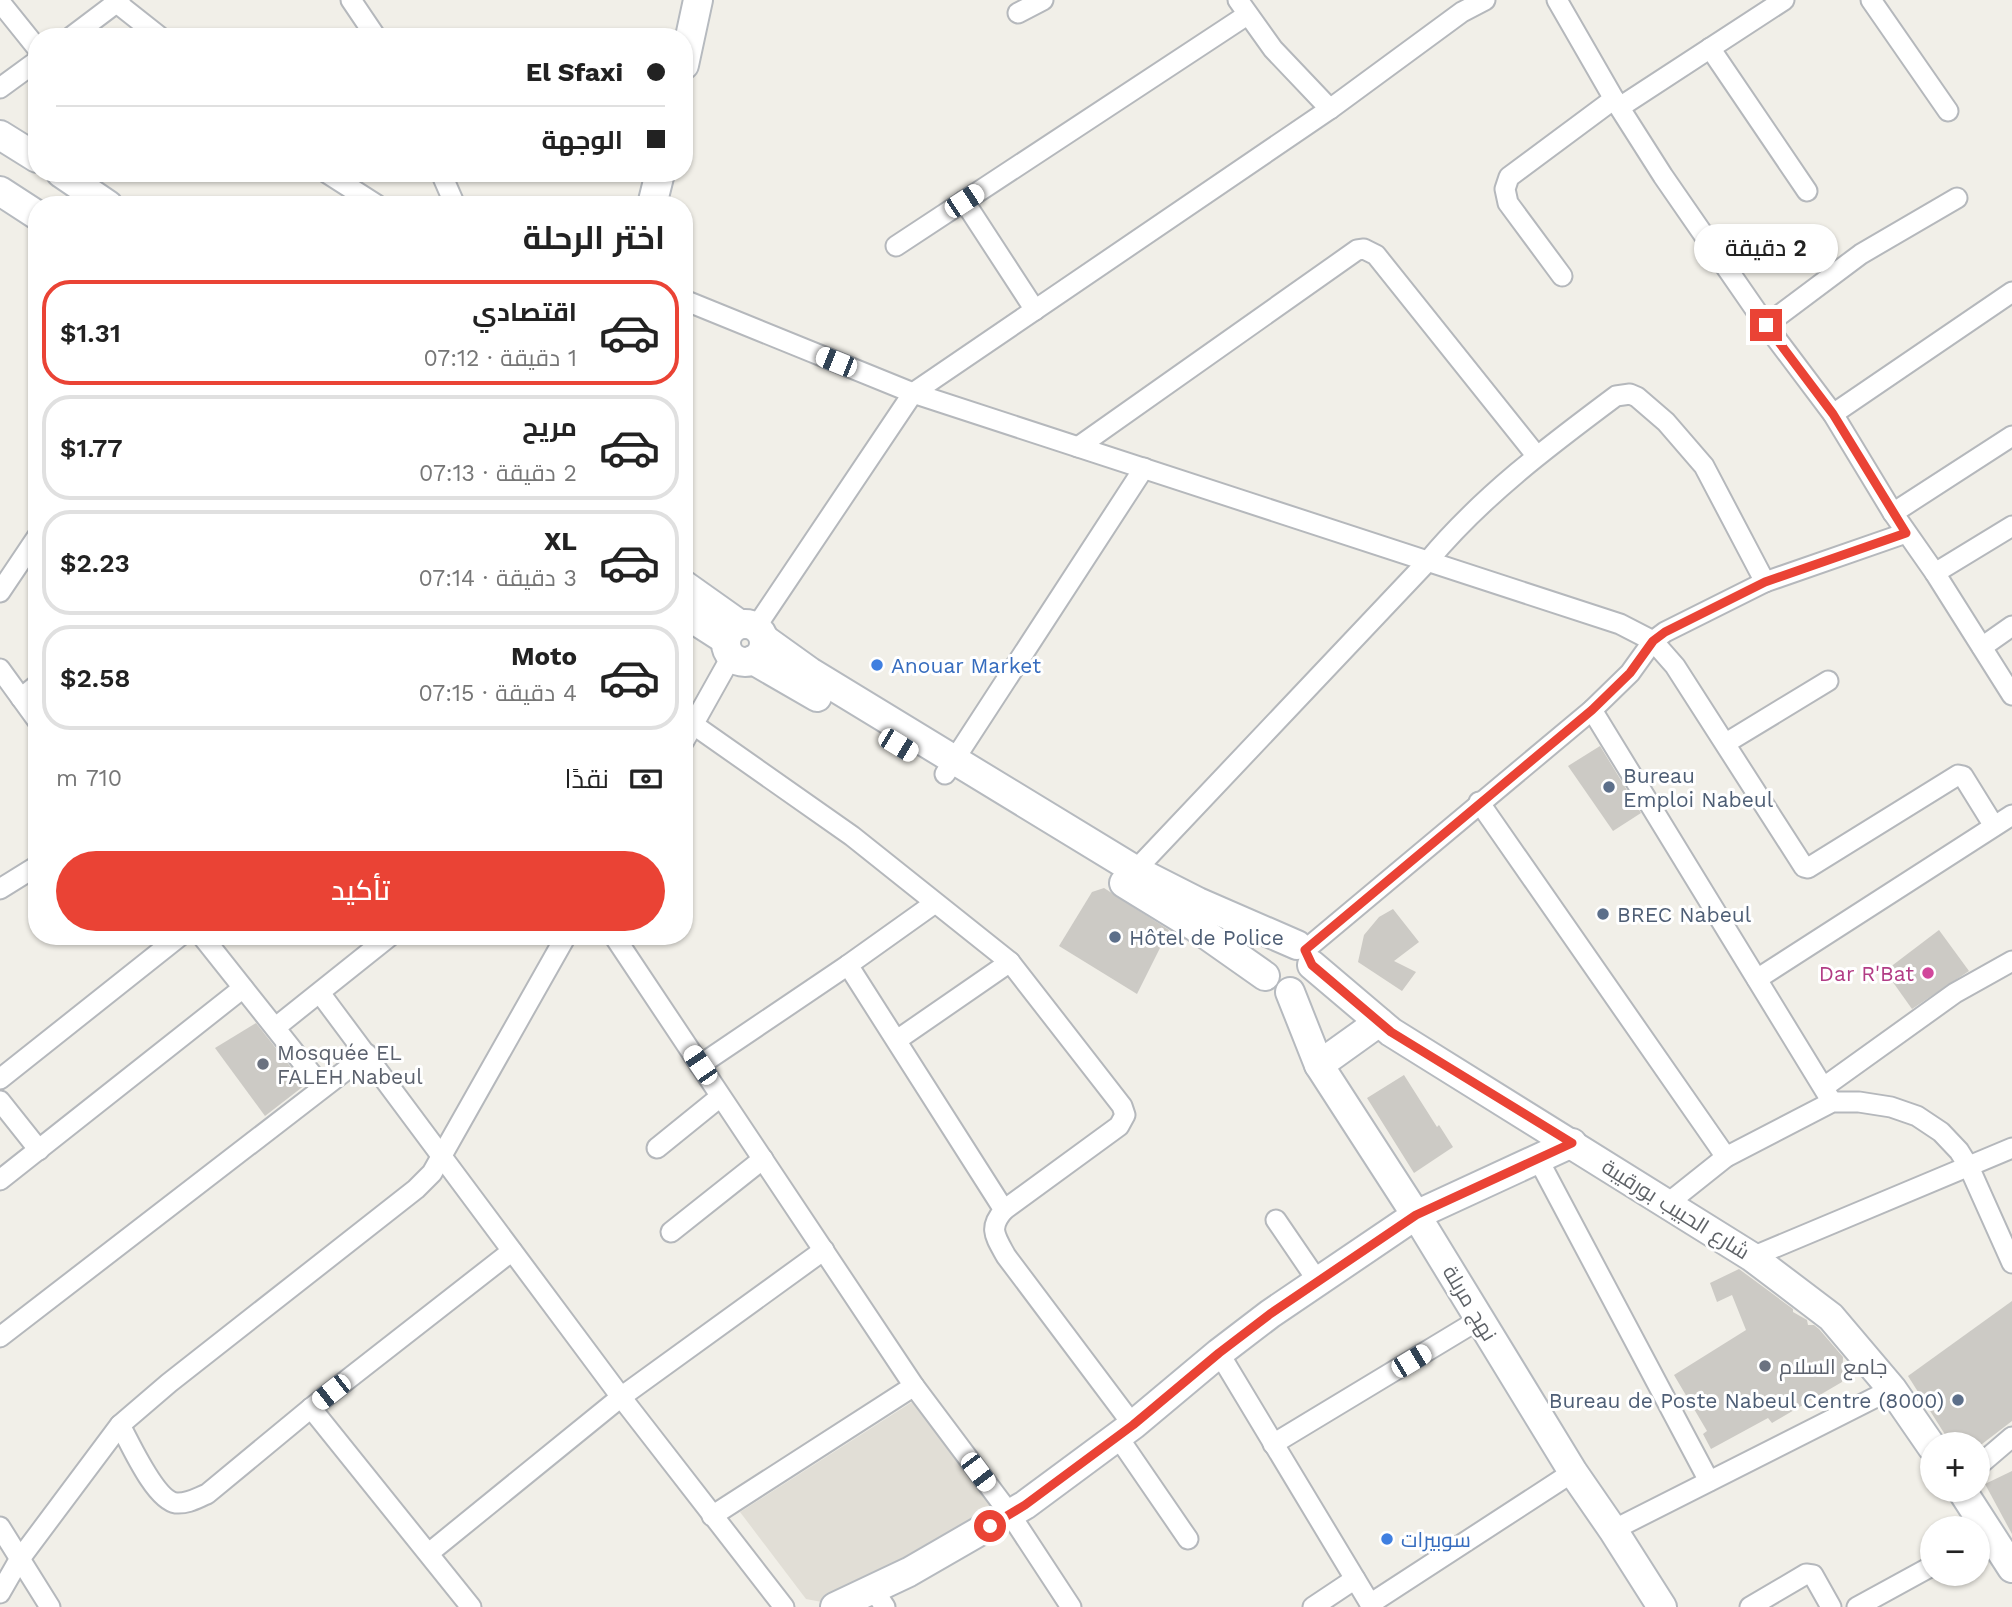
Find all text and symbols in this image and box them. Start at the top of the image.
text: El Sfaxi [526,57,623,87]
text: الوجهة [542,125,623,155]
car [941,181,988,221]
text: اختر الرحلة [523,219,665,257]
callout: 2 دقيقة [1694,224,1838,272]
text: 2 دقيقة [1725,235,1807,262]
text: اقتصادي [472,297,577,327]
icon: car [598,301,661,364]
route end [1750,309,1782,341]
text: $1.31 [60,318,121,348]
car [813,344,860,380]
text: 1 دقيقة · 07:12 [424,345,577,372]
text: مريح [522,412,577,442]
icon: car [598,416,661,479]
text: $1.77 [60,433,123,463]
text: 2 دقيقة · 07:13 [419,460,577,487]
text: XL [544,526,577,556]
icon: car [598,531,661,594]
text: $2.23 [60,548,130,578]
text: 3 دقيقة · 07:14 [418,565,577,592]
text: Moto [511,641,577,671]
icon: car [598,646,661,709]
place label: Anouar Market [891,653,1041,678]
marker: Anouar Market [869,657,885,673]
text: $2.58 [60,663,131,693]
text: 4 دقيقة · 07:15 [418,680,577,707]
car [875,725,922,765]
icon: cash [627,760,665,798]
place label: Bureau Emploi Nabeul [1623,763,1774,812]
text: نقدًا [565,764,609,794]
text: 710 m [56,765,122,792]
marker: Bureau Emploi Nabeul [1601,779,1617,795]
button: تأكيد [56,851,665,931]
place label: BREC Nabeul [1617,902,1752,927]
marker: BREC Nabeul [1595,906,1611,922]
place label: Hôtel de Police [1129,925,1284,950]
marker: Hôtel de Police [1107,929,1123,945]
place label: Dar R'Bat [1819,961,1914,986]
marker: Dar R'Bat [1920,965,1936,981]
place label: Mosquée EL FALEH Nabeul [277,1040,423,1089]
car [680,1042,721,1088]
marker: Mosquée EL FALEH Nabeul [255,1056,271,1072]
street label: شارع الحبيب بورقيبة [1597,1154,1754,1266]
street label: نهج مربلة [1436,1261,1502,1346]
car [1388,1341,1435,1381]
place label: جامع السلام [1779,1354,1887,1381]
marker: جامع السلام [1757,1358,1773,1374]
car [308,1371,355,1413]
place label: Bureau de Poste Nabeul Centre (8000) [1549,1388,1944,1413]
marker: Bureau de Poste Nabeul Centre (8000) [1950,1392,1966,1408]
map controls [1920,1432,1990,1586]
button: + [1920,1432,1990,1502]
car [957,1449,1000,1495]
route start [974,1510,1006,1542]
button: − [1920,1516,1990,1586]
place label: سوبيرات [1401,1527,1471,1552]
marker: سوبيرات [1379,1531,1395,1547]

